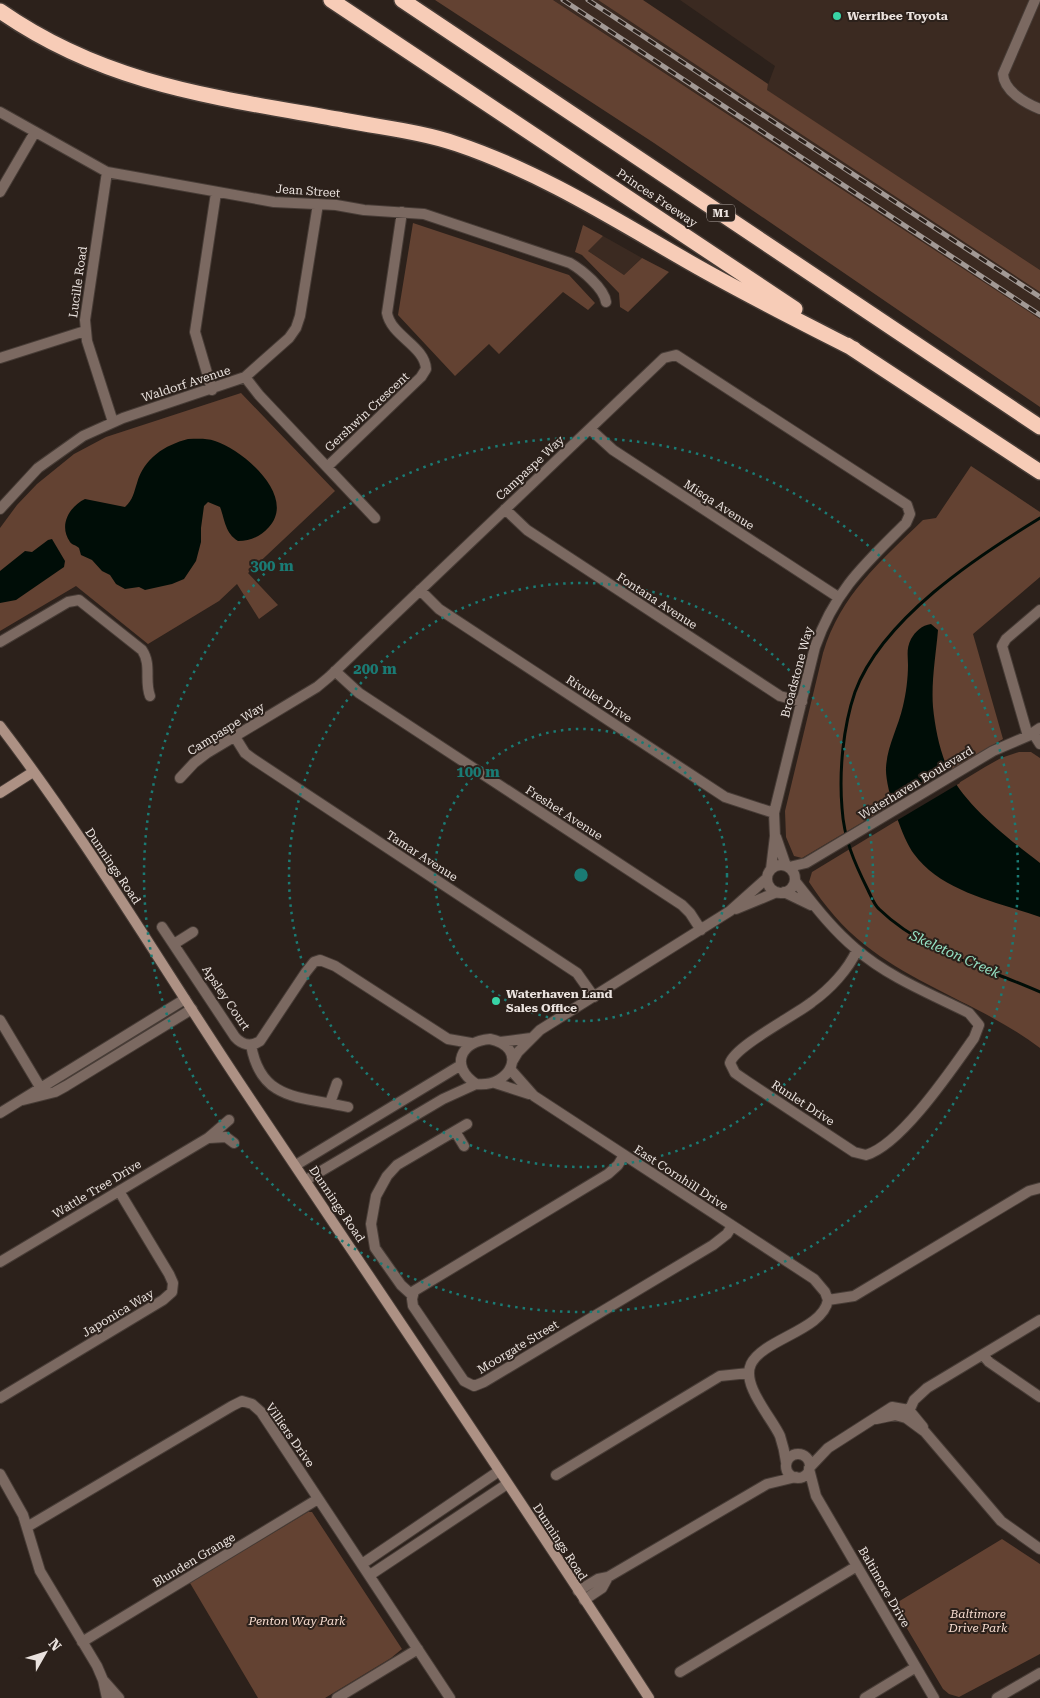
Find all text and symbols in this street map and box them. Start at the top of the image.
place label: Werribee Toyota [847,9,948,23]
marker: Werribee Toyota [831,10,843,22]
street label: Princes Freeway [614,166,701,231]
street label: Jean Street [275,182,341,200]
road number: M1 [707,204,735,222]
street label: Lucille Road [66,245,90,319]
street label: Waldorf Avenue [140,363,233,405]
street label: Gershwin Crescent [322,369,412,455]
street label: Campaspe Way [493,432,568,503]
street label: Misqa Avenue [681,477,757,533]
text: 300 m [250,557,294,575]
street label: Fontana Avenue [614,570,700,632]
street label: Broadstone Way [778,624,816,719]
text: 200 m [353,660,397,678]
street label: Rivulet Drive [563,672,635,726]
street label: Campaspe Way [185,699,268,758]
street label: Waterhaven Boulevard [856,743,976,823]
text: 100 m [456,763,500,781]
street label: Freshet Avenue [523,783,605,843]
street label: Dunnings Road [82,825,144,907]
street label: Tamar Avenue [384,828,461,884]
centre of rings [572,866,590,884]
water label: Skeleton Creek [907,927,1003,981]
street label: Apsley Court [199,963,253,1034]
place label: Waterhaven Land Sales Office [506,987,613,1015]
marker: Waterhaven Land Sales Office [490,995,502,1007]
street label: Runlet Drive [769,1077,837,1129]
street label: East Cornhill Drive [631,1142,731,1214]
street label: Wattle Tree Drive [50,1157,144,1221]
street label: Dunnings Road [306,1163,368,1245]
street label: Japonica Way [80,1286,157,1340]
street label: Moorgate Street [475,1317,562,1377]
street label: Villiers Drive [263,1400,317,1470]
street label: Dunnings Road [530,1501,590,1583]
street label: Blunden Grange [150,1530,238,1590]
street label: Baltimore Drive [855,1544,913,1630]
park label: Baltimore Drive Park [947,1607,1008,1635]
park label: Penton Way Park [247,1614,346,1628]
north arrow [20,1628,70,1678]
text: N [45,1636,65,1654]

